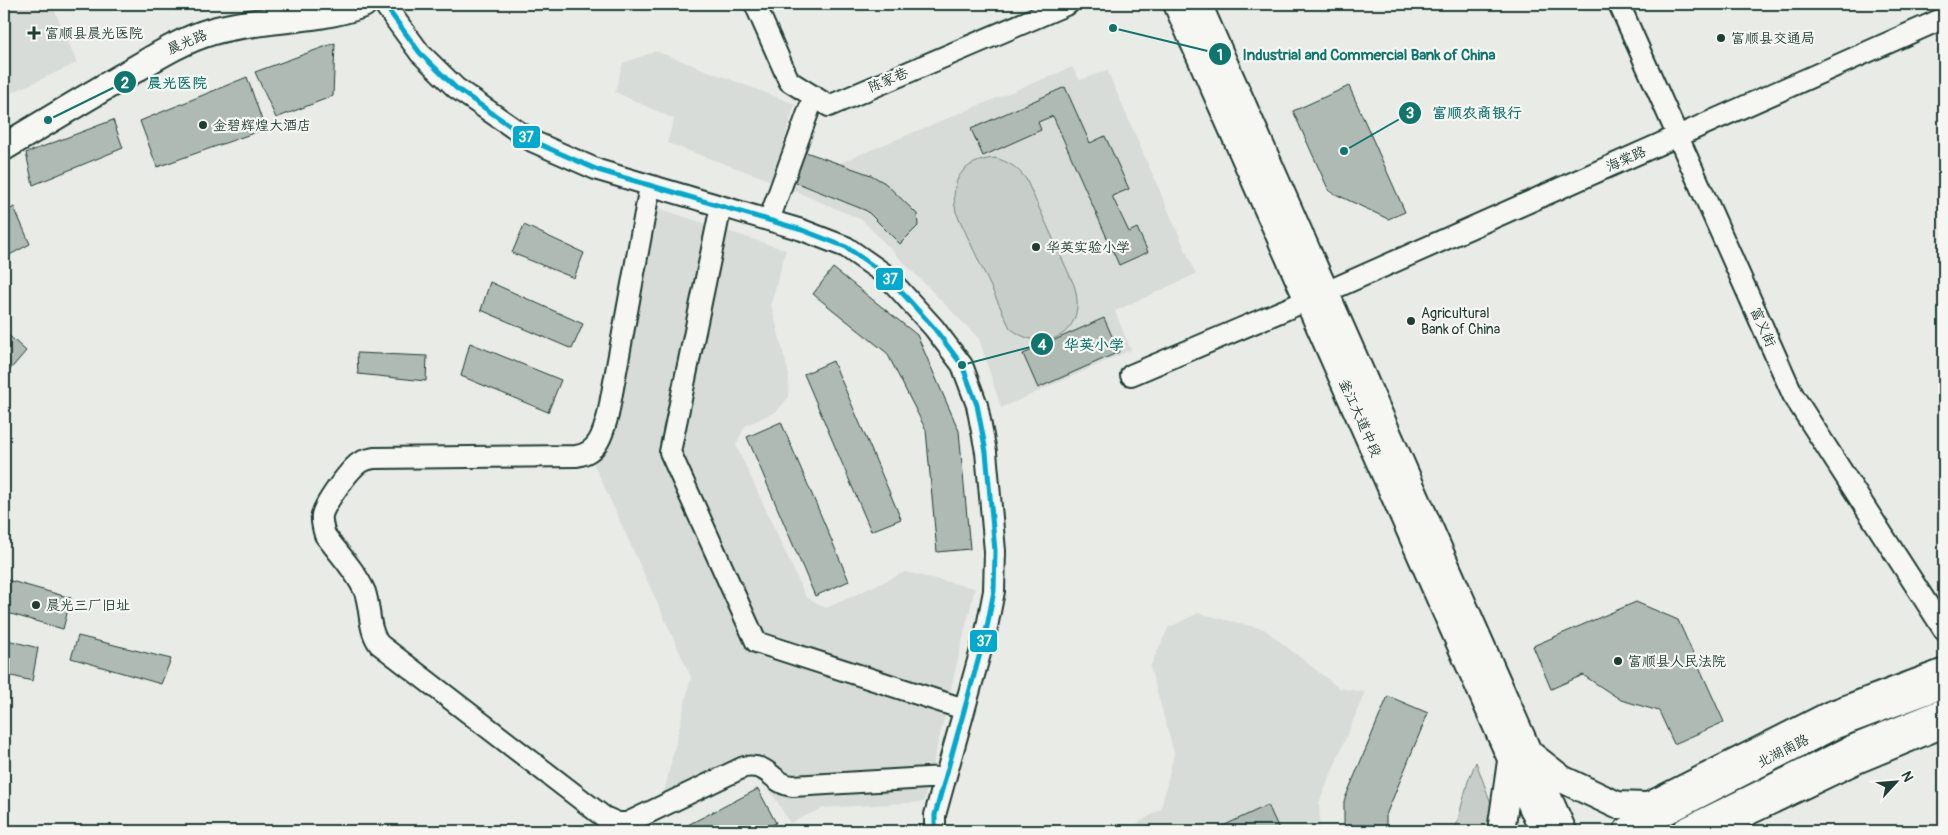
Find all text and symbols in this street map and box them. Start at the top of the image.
place label: 富顺县晨光医院 [45,25,143,42]
marker: 富顺县晨光医院 [27,26,41,40]
street label: 晨光路 [164,26,210,58]
place label: 富顺县交通局 [1731,30,1815,47]
marker: 富顺县交通局 [1715,32,1727,44]
callout: Industrial and Commercial Bank of China [1207,39,1505,69]
text: 1 [1217,46,1223,65]
text: Industrial and Commercial Bank of China [1243,46,1496,65]
street label: 陈家巷 [865,64,912,96]
callout: 晨光医院 [112,67,217,97]
text: 2 [121,74,129,93]
text: 晨光医院 [147,74,207,93]
callout: 富顺农商银行 [1397,98,1532,128]
text: 3 [1406,104,1414,123]
text: 富顺农商银行 [1432,104,1522,123]
place label: 金碧辉煌大酒店 [213,117,311,134]
marker: 金碧辉煌大酒店 [197,119,209,131]
line badge: 37 [512,125,541,149]
text: 37 [518,129,534,146]
street label: 海棠路 [1603,143,1649,175]
place label: 华英实验小学 [1046,239,1130,256]
marker: 华英实验小学 [1030,241,1042,253]
line badge: 37 [875,267,904,291]
text: 37 [882,271,898,288]
street label: 富义街 [1747,304,1779,350]
place label: Agricultural Bank of China [1421,305,1500,338]
marker: Agricultural Bank of China [1405,315,1417,327]
callout: 华英小学 [1029,329,1134,359]
text: 4 [1038,336,1047,355]
text: 华英小学 [1064,336,1124,355]
street label: 釜江大道中段 [1335,376,1385,460]
place label: 晨光三厂旧址 [46,597,130,614]
marker: 晨光三厂旧址 [30,599,42,611]
line badge: 37 [969,629,998,653]
text: 37 [976,633,992,650]
place label: 富顺县人民法院 [1628,653,1726,670]
marker: 富顺县人民法院 [1612,655,1624,667]
street label: 北湖南路 [1754,731,1812,771]
north arrow [1870,758,1920,808]
text: N [1898,769,1917,785]

